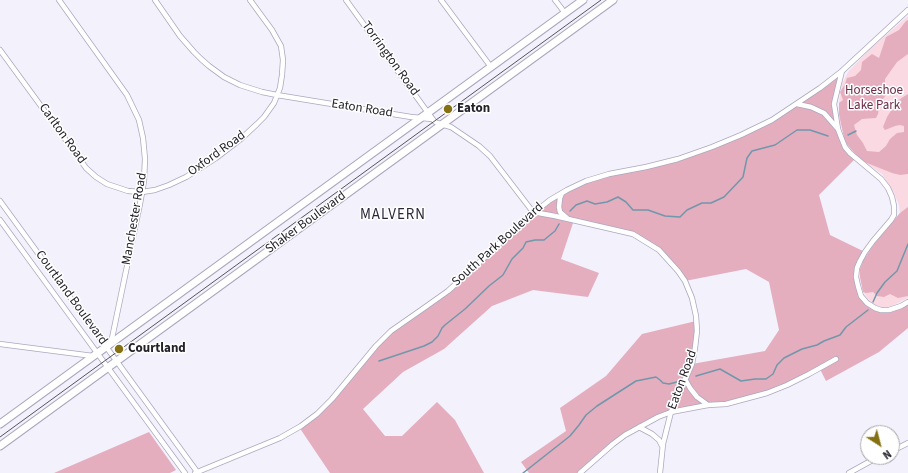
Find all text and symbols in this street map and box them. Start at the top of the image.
street label: Torrington Road [358,19,422,99]
park label: Horseshoe Lake Park [845,83,903,114]
street label: Eaton Road [330,96,394,122]
street label: Carlton Road [35,101,89,167]
place label: Eaton [457,101,490,117]
marker: Eaton [442,103,454,115]
street label: Oxford Road [185,128,249,180]
street label: Manchester Road [119,172,151,266]
street label: Shaker Boulevard [263,189,349,257]
street label: South Park Boulevard [449,200,547,290]
district label: MALVERN [360,207,426,225]
street label: Courtland Boulevard [32,248,110,348]
place label: Courtland [128,341,186,357]
marker: Courtland [113,343,125,355]
street label: Eaton Road [665,348,701,412]
north arrow [860,425,900,465]
text: N [879,446,894,463]

